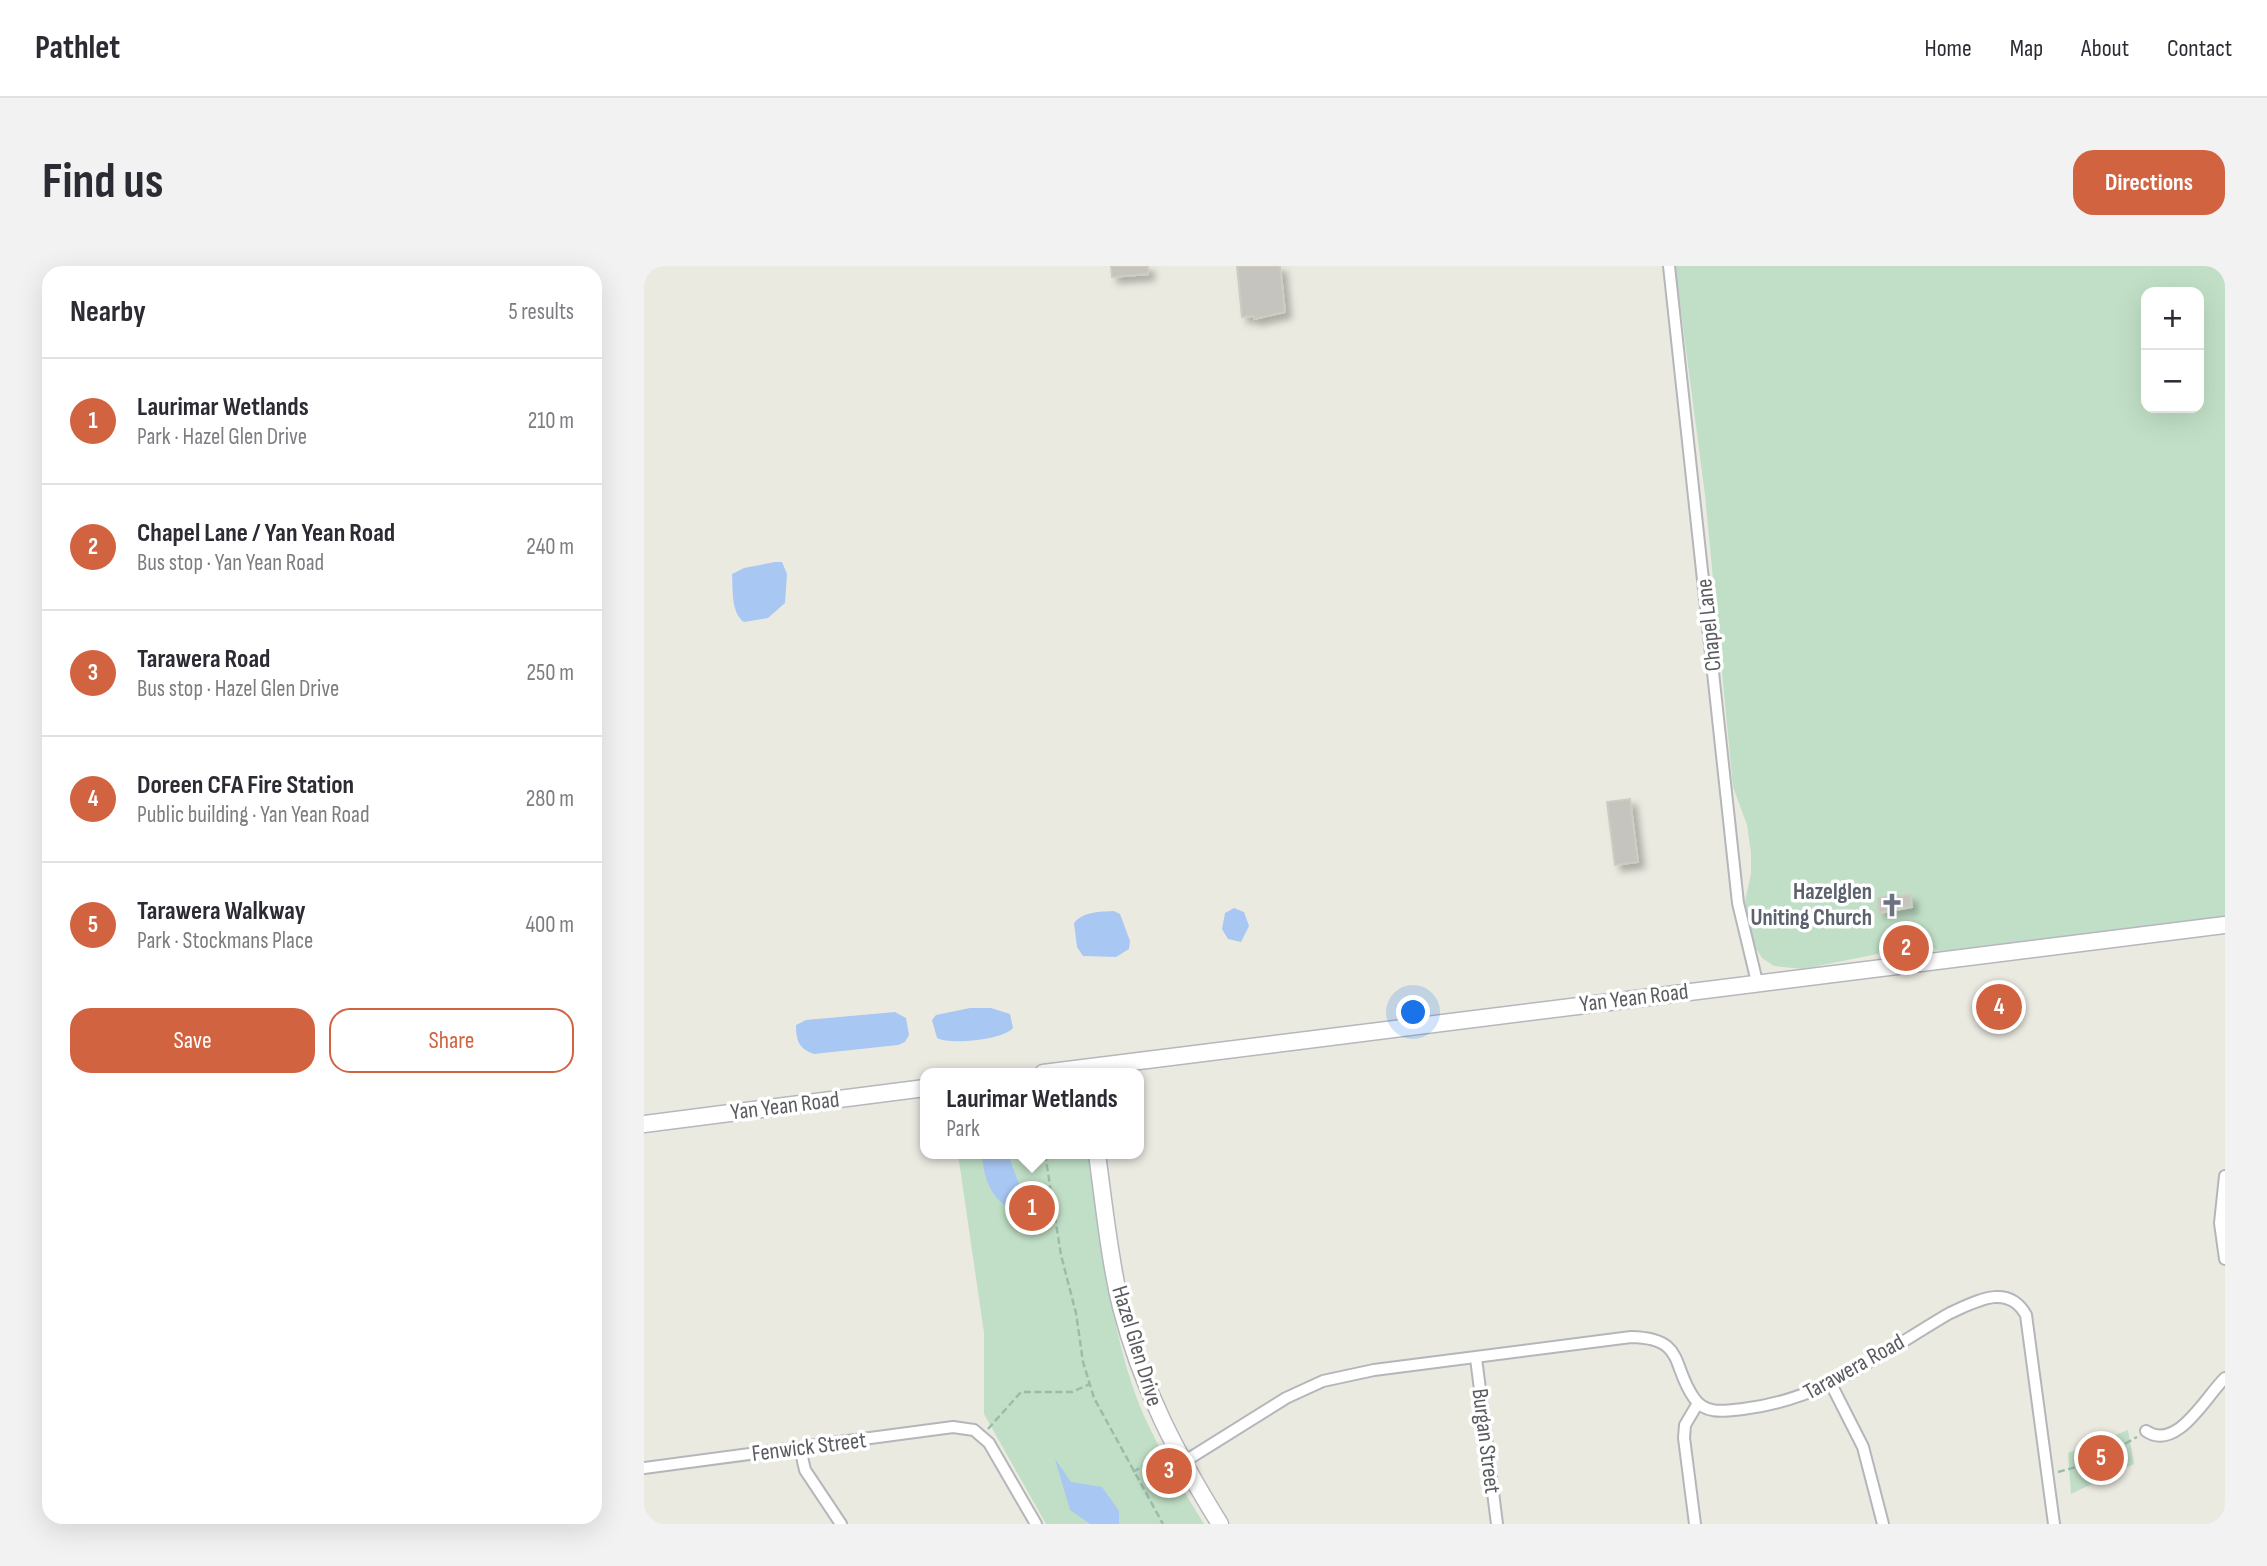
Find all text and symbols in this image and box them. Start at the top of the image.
text: Pathlet [35,28,120,68]
text: Home [1924,34,1972,63]
text: Map [2010,34,2043,63]
text: About [2081,34,2129,63]
text: Contact [2167,34,2232,63]
button: Directions [2073,150,2225,215]
text: Find us [42,153,164,212]
map controls [2141,287,2204,413]
button: + [2141,287,2204,350]
text: Nearby [70,294,146,330]
text: 5 results [508,298,574,326]
button: − [2141,350,2204,413]
text: Laurimar Wetlands [137,392,309,423]
text: 1 [88,407,98,435]
text: 210 m [528,407,574,435]
text: Park · Hazel Glen Drive [137,423,307,451]
text: Chapel Lane / Yan Yean Road [137,518,395,549]
text: 2 [88,533,98,561]
text: 240 m [526,533,574,561]
text: Bus stop · Yan Yean Road [137,549,324,577]
street label: Chapel Lane [1690,577,1728,673]
text: Tarawera Road [137,644,270,675]
text: 3 [88,659,98,687]
text: 250 m [527,659,574,687]
text: Bus stop · Hazel Glen Drive [137,675,339,703]
text: Doreen CFA Fire Station [137,770,354,801]
text: 4 [88,785,98,813]
text: 280 m [526,785,574,813]
text: Public building · Yan Yean Road [137,801,370,829]
place label: Hazelglen Uniting Church [1750,878,1872,932]
church icon: Hazelglen Uniting Church [1878,891,1906,919]
text: Tarawera Walkway [137,896,306,927]
text: 5 [88,911,98,939]
text: 400 m [525,911,574,939]
pin: 2 [1883,922,1929,974]
text: Park · Stockmans Place [137,927,313,955]
street label: Yan Yean Road [1578,977,1690,1019]
pin: 4 [1976,981,2022,1033]
your location [1396,995,1430,1029]
button: Save [70,1008,315,1073]
button: Share [329,1008,574,1073]
popup [920,1068,1144,1159]
text: Laurimar Wetlands [946,1084,1118,1115]
street label: Yan Yean Road [729,1085,841,1127]
text: Park [946,1115,980,1143]
pin: 1 [1009,1182,1055,1234]
street label: Hazel Glen Drive [1105,1282,1169,1410]
street label: Tarawera Road [1799,1328,1909,1406]
street label: Burgan Street [1466,1387,1506,1495]
street label: Fenwick Street [750,1426,868,1468]
pin: 5 [2078,1432,2124,1484]
pin: 3 [1146,1445,1192,1497]

